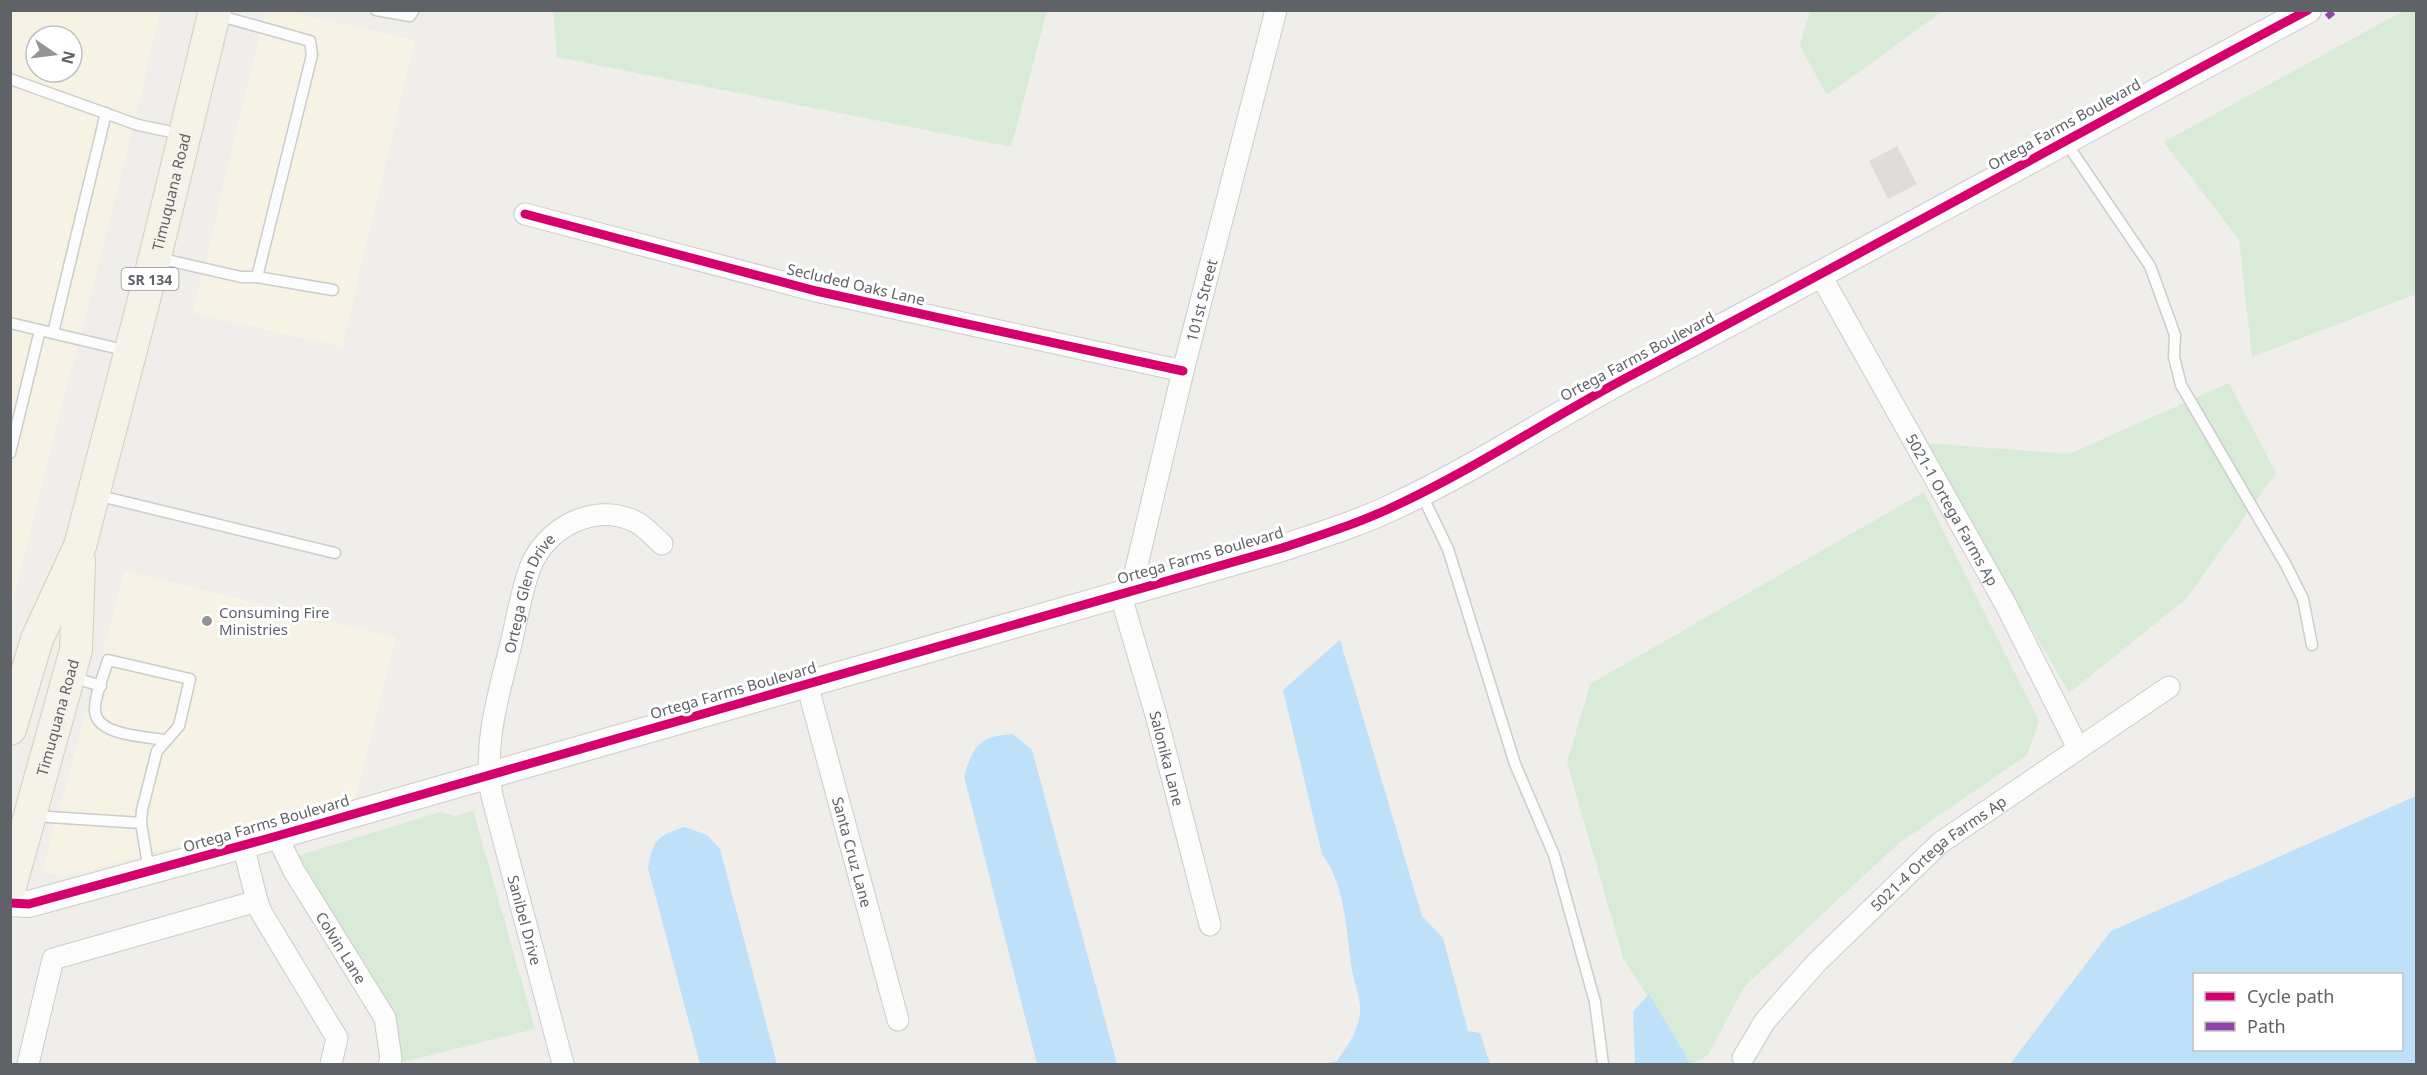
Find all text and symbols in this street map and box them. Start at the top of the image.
north arrow [24,24,84,84]
text: N [56,49,81,67]
street label: Ortega Farms Boulevard [1984,74,2144,174]
street label: Timuquana Road [147,131,195,253]
street label: 101st Street [1181,257,1222,344]
street label: Secluded Oaks Lane [785,258,927,310]
road number: SR 134 [122,268,178,290]
street label: Ortega Farms Boulevard [1556,307,1718,405]
street label: 5021-1 Ortega Farms Ap [1902,430,2003,589]
street label: Ortega Farms Boulevard [1115,522,1285,588]
street label: Ortega Glen Drive [499,529,559,655]
place label: Consuming Fire Ministries [219,602,330,639]
marker: Consuming Fire Ministries [200,614,214,628]
street label: Timuquana Road [31,657,83,778]
street label: Ortega Farms Boulevard [648,657,818,723]
street label: Salonika Lane [1145,709,1189,808]
street label: Ortega Farms Boulevard [181,790,351,856]
street label: 5021-4 Ortega Farms Ap [1866,791,2010,915]
street label: Santa Cruz Lane [828,794,877,909]
street label: Sanibel Drive [503,873,547,967]
street label: Colvin Lane [312,908,371,987]
legend [2193,973,2403,1051]
text: Cycle path [2247,984,2334,1008]
text: Path [2247,1014,2286,1038]

